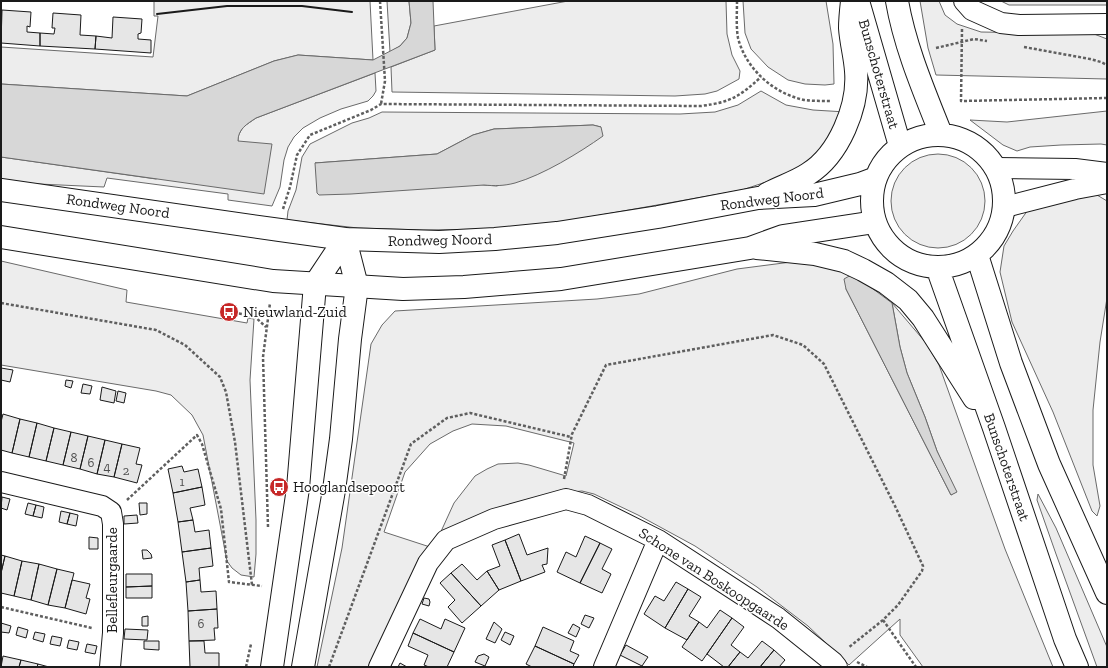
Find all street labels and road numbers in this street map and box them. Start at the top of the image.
street label: Bunschoterstraat [855,17,903,131]
street label: Rondweg Noord [719,184,826,214]
street label: Rondweg Noord [65,190,172,222]
street label: Rondweg Noord [388,230,493,250]
street label: Bunschoterstraat [980,411,1034,524]
street label: Schone van Boskoopgaarde [636,524,792,634]
street label: Bellefleurgaarde [103,527,121,633]

